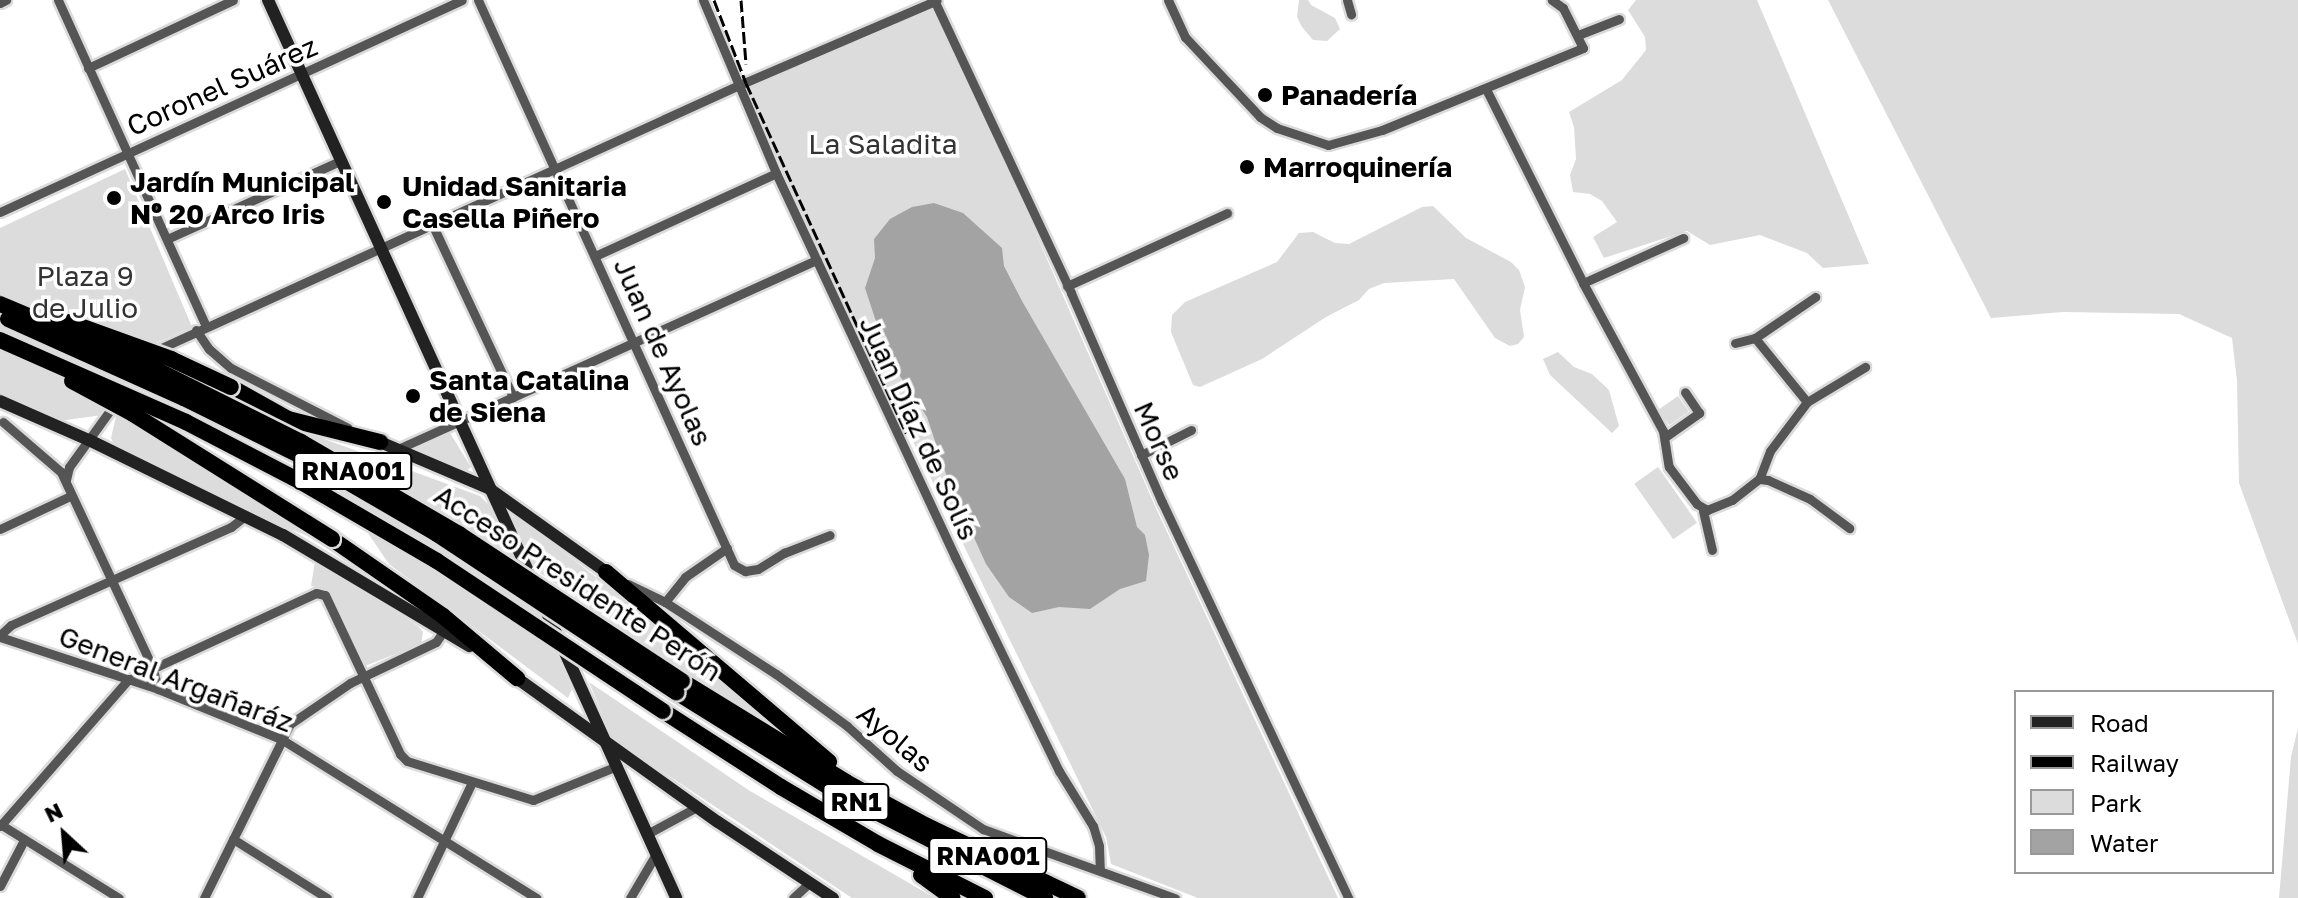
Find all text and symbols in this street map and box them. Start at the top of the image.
street label: Coronel Suárez [122,29,322,143]
place label: Panadería [1281,78,1417,112]
marker: Panadería [1256,86,1274,104]
park label: La Saladita [808,127,958,161]
place label: Marroquinería [1263,150,1452,184]
marker: Marroquinería [1238,158,1256,176]
place label: Jardín Municipal Nº 20 Arco Iris [130,165,354,231]
place label: Unidad Sanitaria Casella Piñero [402,169,627,235]
marker: Jardín Municipal Nº 20 Arco Iris [105,189,123,207]
marker: Unidad Sanitaria Casella Piñero [373,191,395,213]
street label: Juan de Ayolas [607,253,719,451]
park label: Plaza 9 de Julio [32,259,138,325]
street label: Juan Díaz de Solís [852,311,986,545]
place label: Santa Catalina de Siena [429,363,629,429]
marker: Santa Catalina de Siena [404,387,422,405]
street label: Morse [1127,396,1191,486]
road number: RNA001 [293,449,413,493]
street label: Acceso Presidente Perón [428,478,728,688]
street label: General Argañaráz [54,619,298,739]
legend [2014,690,2274,874]
street label: Ayolas [850,697,940,779]
text: Road [2090,708,2149,737]
text: Railway [2090,748,2179,777]
road number: RN1 [822,780,890,824]
text: Park [2090,788,2142,817]
north arrow [24,794,104,874]
text: N [40,796,67,828]
text: Water [2090,828,2158,857]
road number: RNA001 [928,834,1048,878]

